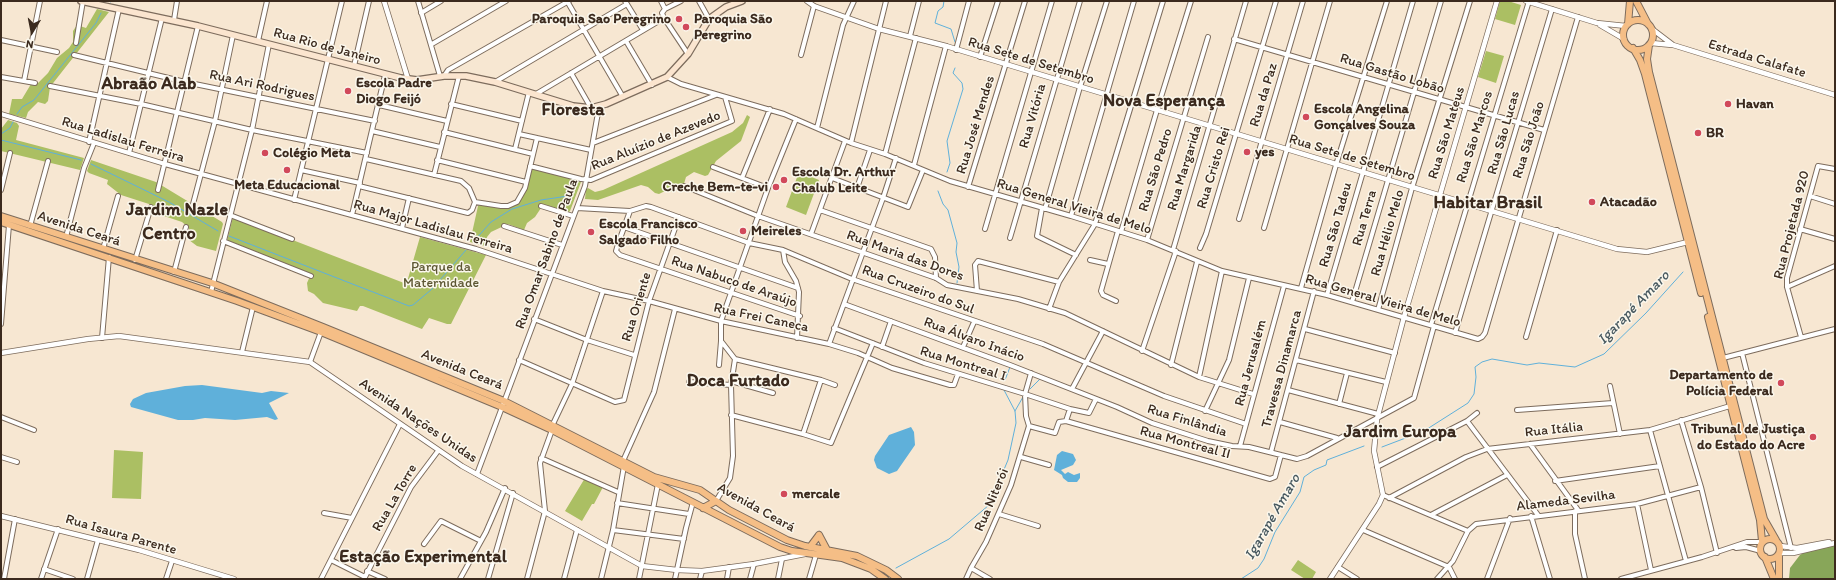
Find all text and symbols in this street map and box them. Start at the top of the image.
place label: Paroquia Sao Peregrino [532,11,671,27]
place label: Paroquia São Peregrino [694,11,772,44]
north arrow [12,12,52,52]
marker: Paroquia Sao Peregrino [674,14,684,24]
marker: Paroquia São Peregrino [681,22,691,32]
street label: Rua Rio de Janeiro [271,25,383,69]
street label: Rua Sete de Setembro [966,34,1096,88]
street label: Estrada Calafate [1706,36,1808,82]
text: N [25,37,35,51]
street label: Rua Gastão Lobão [1338,50,1446,98]
street label: Rua da Paz [1246,61,1282,129]
street label: Rua Ari Rodrigues [208,67,316,105]
district label: Abraão Alab [102,73,196,95]
street label: Rua José Mendes [953,74,999,176]
place label: Escola Padre Diogo Feijó [356,75,432,108]
street label: Rua Vitória [1016,82,1050,150]
street label: Rua São Mateus [1425,85,1469,181]
marker: Escola Padre Diogo Feijó [343,86,353,96]
street label: Rua São Marcos [1453,89,1497,185]
street label: Rua São Lucas [1484,89,1524,177]
district label: Nova Esperança [1103,90,1225,112]
place label: Havan [1736,96,1774,112]
district label: Floresta [541,99,605,121]
street label: Rua São João [1509,99,1549,181]
marker: Havan [1723,99,1733,109]
place label: Escola Angelina Gonçalves Souza [1314,101,1415,134]
street label: Rua Aluízio de Azevedo [589,107,723,175]
marker: Escola Angelina Gonçalves Souza [1301,112,1311,122]
street label: Rua Ladislau Ferreira [60,113,186,167]
street label: Rua Margarida [1164,123,1206,213]
street label: Rua Cristo Rei [1194,125,1234,211]
place label: BR [1706,125,1724,141]
street label: Rua São Pedro [1135,126,1177,214]
marker: BR [1693,128,1703,138]
street label: Rua Sete de Setembro [1287,131,1417,185]
place label: yes [1255,144,1274,160]
place label: Colégio Meta [273,145,351,161]
marker: yes [1242,147,1252,157]
marker: Colégio Meta [260,148,270,158]
place label: Escola Dr. Arthur Chalub Leite [792,164,895,196]
marker: Meta Educacional [282,165,292,175]
street label: Rua Projetada 920 [1770,169,1814,281]
marker: Escola Dr. Arthur Chalub Leite [779,175,789,185]
street label: Rua General Vieira de Melo [995,175,1153,239]
place label: Meta Educacional [234,177,340,193]
street label: Rua Omar Sabino de Paula [512,177,582,331]
place label: Creche Bem-te-vi [663,179,768,195]
street label: Rua São Tadeu [1316,181,1356,269]
marker: Creche Bem-te-vi [771,182,781,192]
street label: Rua Terra [1349,188,1381,248]
street label: Rua Hélio Melo [1368,188,1408,278]
district label: Habitar Brasil [1434,192,1542,214]
place label: Atacadão [1600,194,1657,210]
street label: Rua Major Ladislau Ferreira [351,196,515,258]
marker: Atacadão [1587,197,1597,207]
district label: Jardim Nazle [126,199,228,221]
street label: Avenida Ceará [35,208,123,250]
place label: Escola Francisco Salgado Filho [599,216,698,248]
district label: Centro [142,223,196,245]
place label: Meireles [751,223,802,239]
marker: Meireles [738,226,748,236]
marker: Escola Francisco Salgado Filho [586,227,596,237]
street label: Rua Maria das Dores [844,227,966,285]
street label: Rua Nabuco de Araújo [669,253,799,311]
park label: Parque da Maternidade [403,259,479,292]
street label: Rua Cruzeiro do Sul [859,262,977,318]
water label: Igarapé Amaro [1594,267,1674,349]
street label: Rua Oriente [618,270,656,344]
street label: Rua General Vieira de Melo [1303,271,1463,331]
street label: Rua Frei Caneca [712,300,810,336]
street label: Travessa Dinamarca [1258,308,1306,430]
street label: Rua Álvaro Inácio [921,314,1027,366]
street label: Rua Jerusalém [1231,318,1271,408]
street label: Rua Montreal I [918,343,1008,385]
street label: Avenida Ceará [419,346,505,394]
place label: Departamento de Polícia Federal [1669,367,1773,400]
district label: Doca Furtado [686,370,790,392]
street label: Avenida Nações Unidas [356,375,480,467]
marker: Departamento de Polícia Federal [1776,378,1786,388]
street label: Rua Finlândia [1145,401,1229,441]
street label: Rua Itália [1524,419,1584,441]
district label: Jardim Europa [1344,421,1456,443]
place label: Tribunal de Justiça do Estado do Acre [1691,421,1805,454]
street label: Rua Montreal II [1138,423,1232,463]
marker: Tribunal de Justiça do Estado do Acre [1808,432,1818,442]
street label: Rua La Torre [369,461,421,535]
street label: Rua Niterói [971,466,1013,534]
water label: Igarapé Amaro [1241,471,1305,563]
street label: Avenida Ceará [714,480,798,536]
place label: mercale [792,486,840,502]
street label: Alameda Sevilha [1516,487,1616,515]
marker: mercale [779,489,789,499]
street label: Rua Isaura Parente [63,511,179,559]
district label: Estação Experimental [339,546,507,568]

